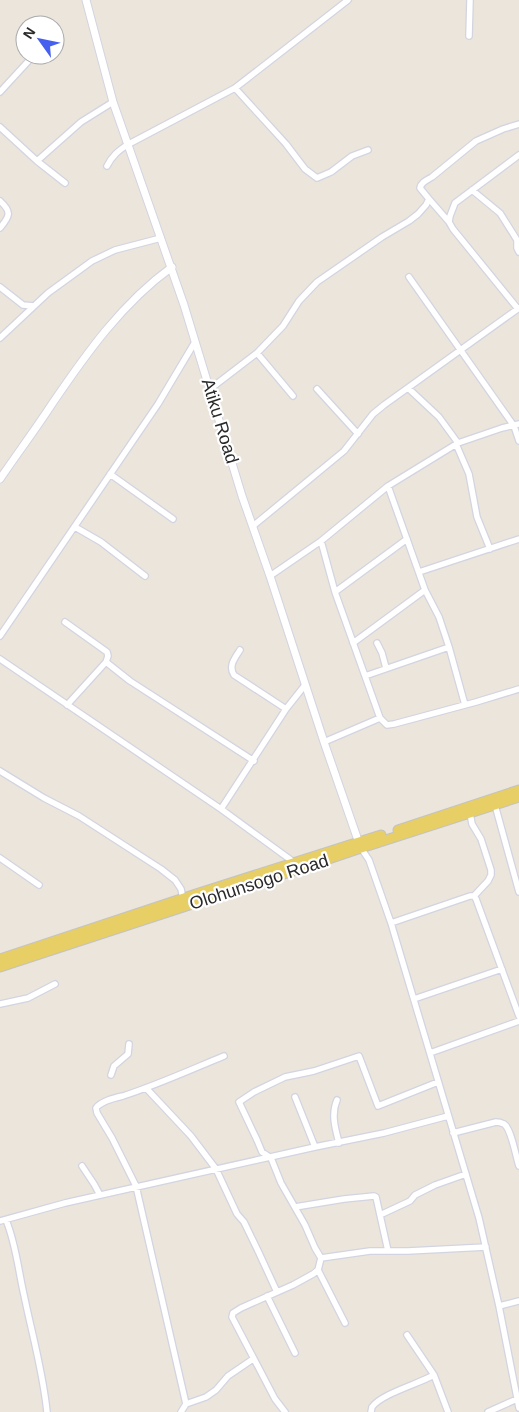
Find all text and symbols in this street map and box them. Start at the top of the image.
north arrow [15,15,65,65]
text: N [20,24,39,42]
street label: Atiku Road [198,376,242,466]
street label: Olohunsogo Road [187,850,331,914]

